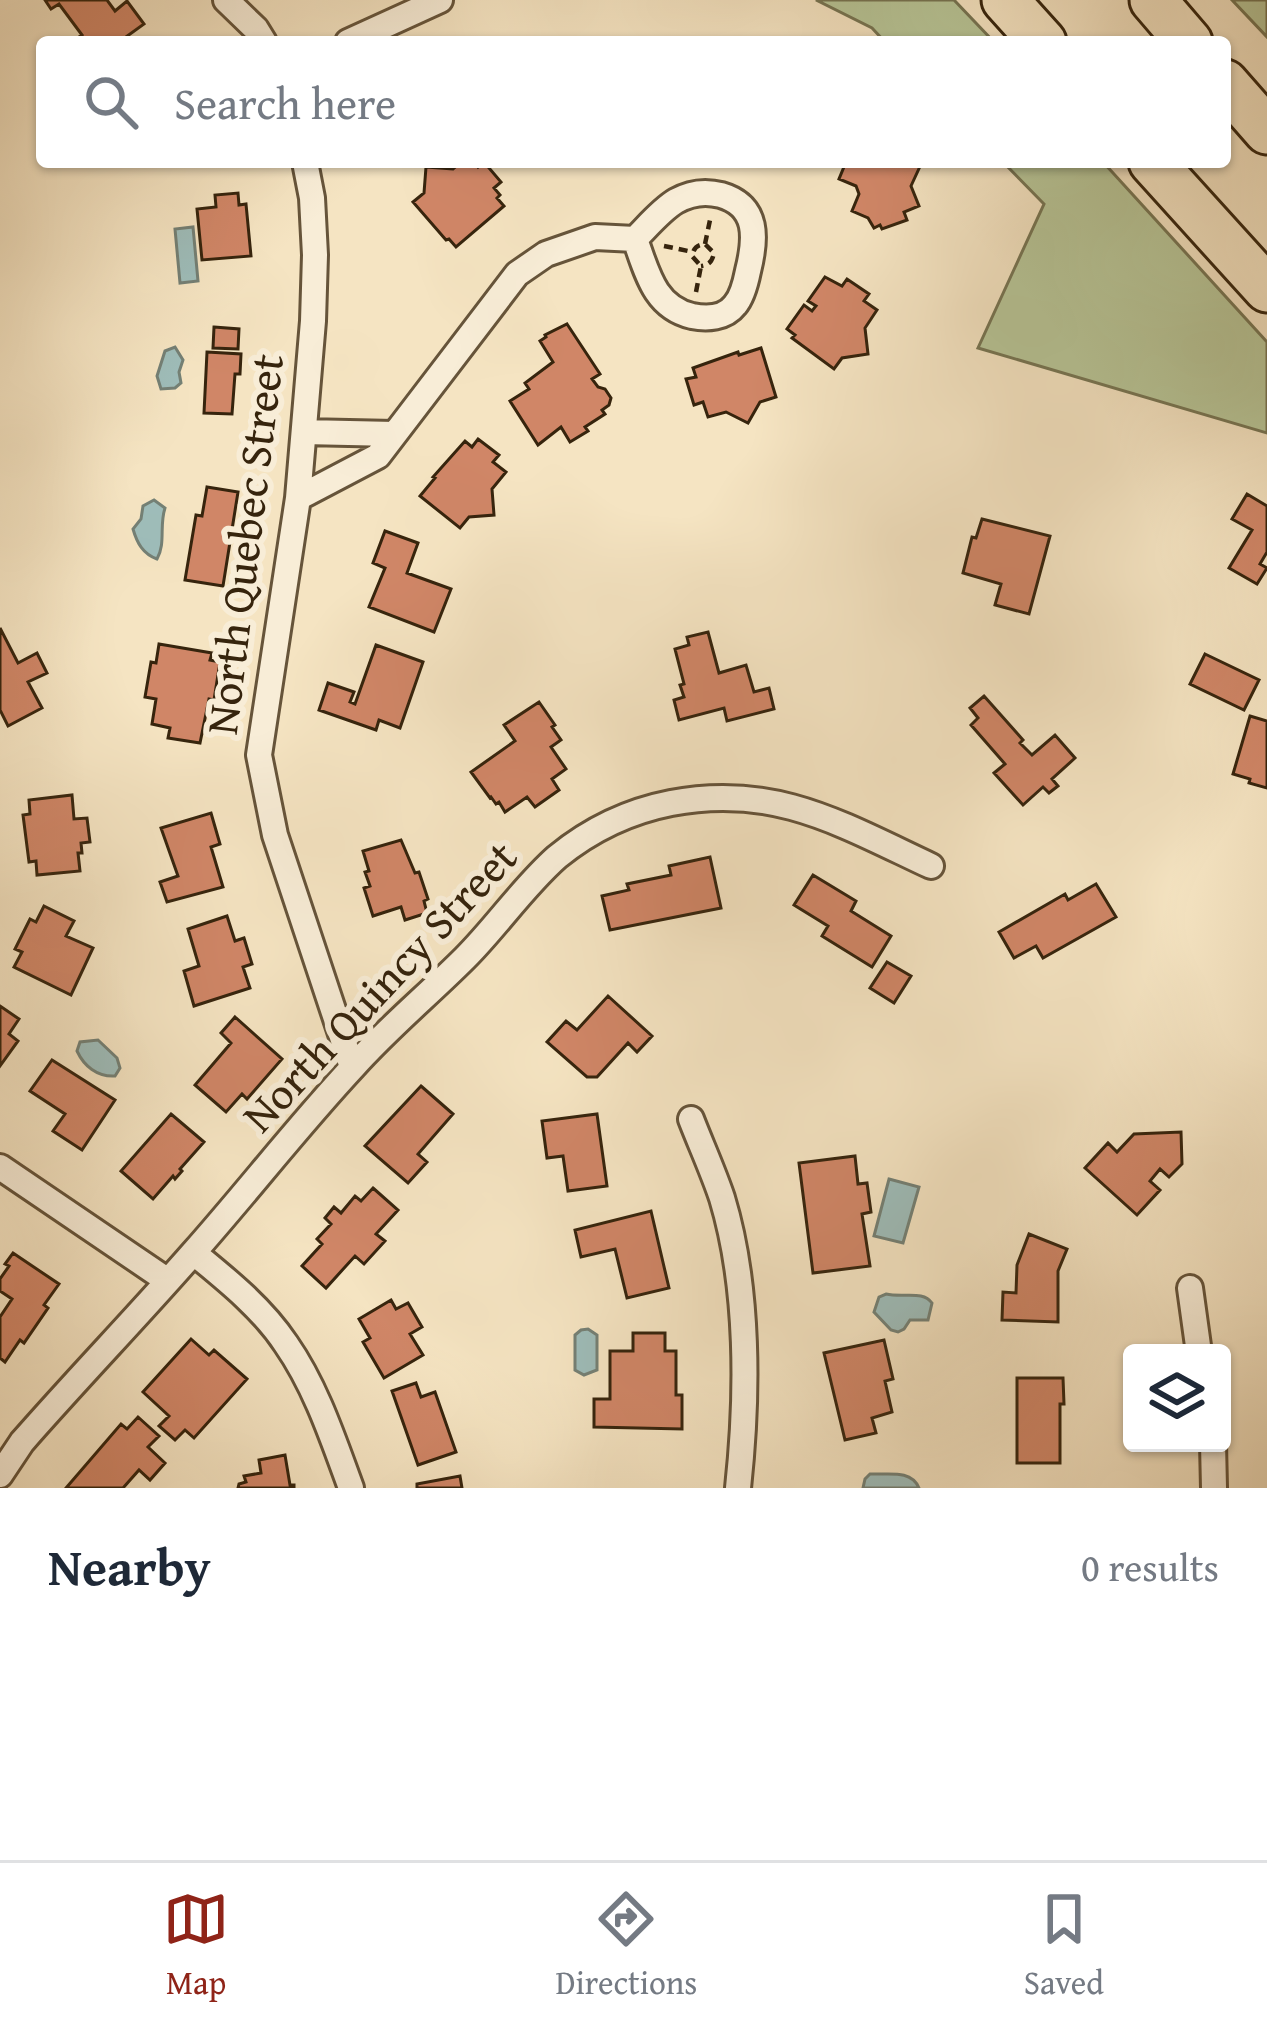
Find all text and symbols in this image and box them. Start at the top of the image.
search box [36,36,1231,168]
icon: search [78,69,144,135]
text: Search here [174,70,396,135]
street label: North Quebec Street [188,350,299,738]
street label: North Quincy Street [226,825,531,1146]
map controls [1123,1344,1231,1452]
button: layers [1123,1344,1231,1452]
text: Nearby [48,1529,211,1604]
text: 0 results [1081,1538,1219,1595]
tab: Map [163,1886,229,2006]
tab: Directions [556,1886,697,2006]
tab: Saved [1024,1886,1104,2006]

